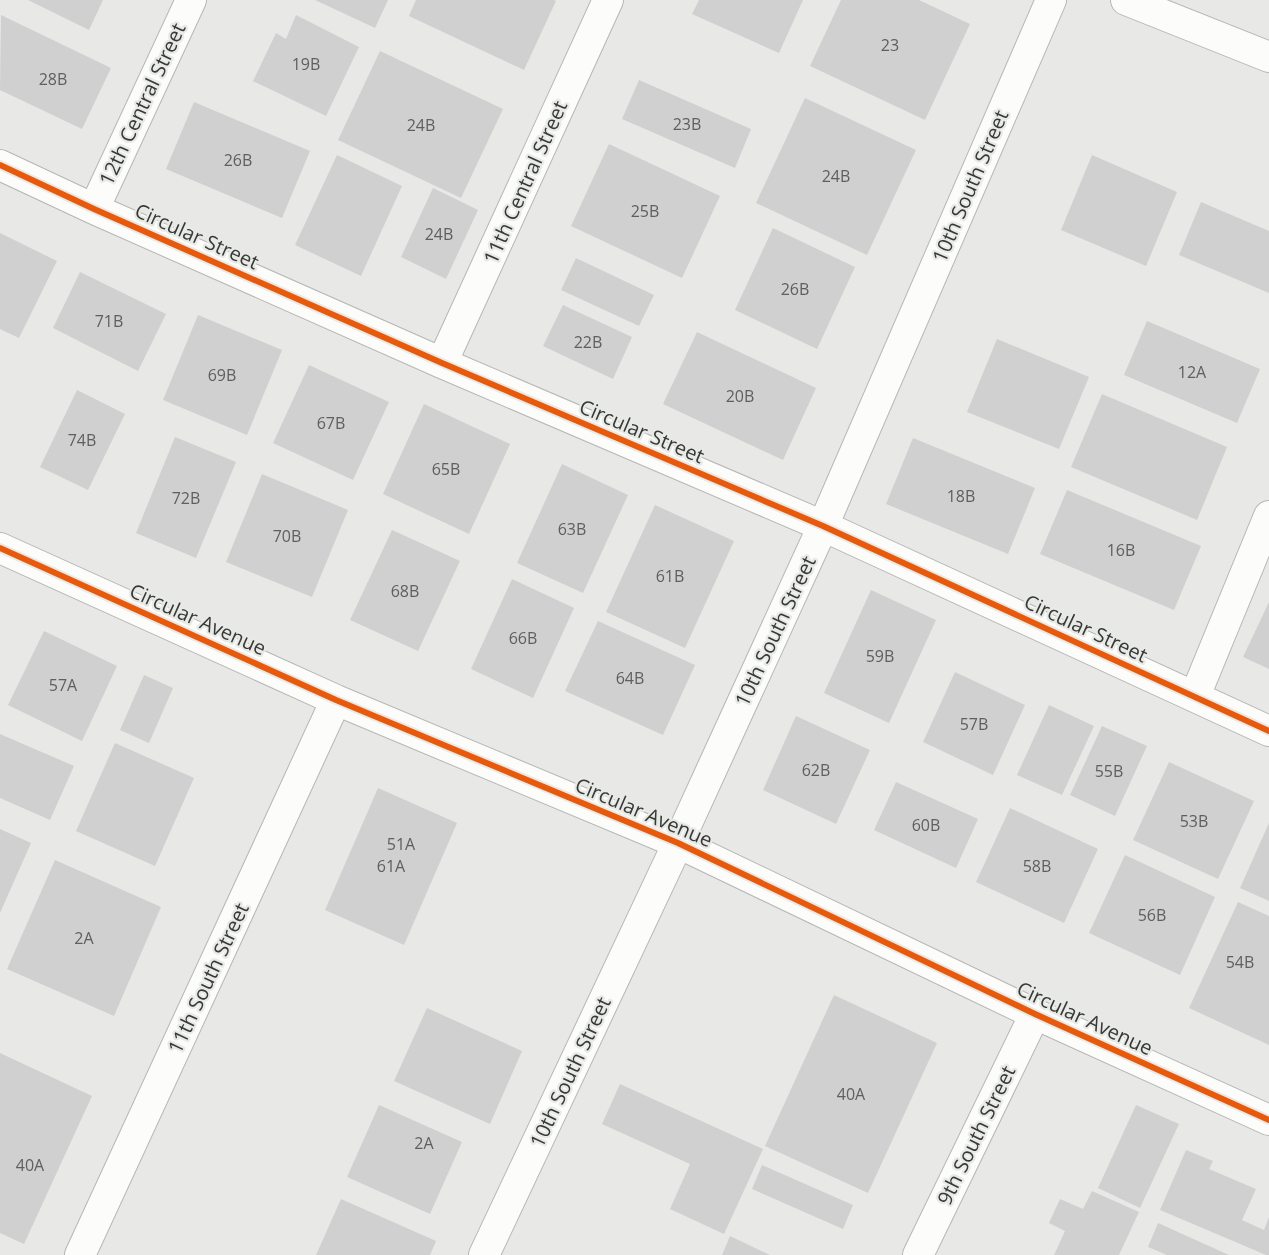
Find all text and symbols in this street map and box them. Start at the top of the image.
street label: 12th Central Street [93,19,191,189]
house number: 23 [881,34,899,56]
house number: 19B [292,53,320,75]
house number: 28B [39,68,67,90]
street label: 11th Central Street [477,96,573,268]
street label: 10th South Street [926,106,1014,266]
house number: 23B [673,113,701,135]
house number: 24B [407,114,435,136]
house number: 26B [224,149,252,171]
house number: 24B [822,165,850,187]
street label: Circular Street [131,197,263,275]
house number: 25B [631,200,659,222]
house number: 24B [425,223,453,245]
house number: 26B [781,278,809,300]
house number: 71B [95,310,123,332]
house number: 22B [574,331,602,353]
house number: 12A [1178,361,1207,383]
house number: 69B [208,364,236,386]
house number: 20B [726,385,754,407]
street label: Circular Street [575,393,709,469]
house number: 67B [317,412,345,434]
house number: 74B [68,429,96,451]
house number: 65B [432,458,460,480]
house number: 18B [947,485,975,507]
house number: 72B [172,487,200,509]
house number: 63B [558,518,586,540]
house number: 70B [273,525,301,547]
house number: 16B [1107,539,1135,561]
street label: 10th South Street [728,551,822,711]
house number: 61B [656,565,684,587]
street label: Circular Avenue [125,577,271,661]
house number: 68B [391,580,419,602]
street label: Circular Street [1020,588,1152,668]
house number: 66B [509,627,537,649]
house number: 59B [866,645,894,667]
house number: 64B [616,667,644,689]
house number: 57A [49,674,78,696]
house number: 57B [960,713,988,735]
house number: 62B [802,759,830,781]
house number: 55B [1095,760,1123,782]
street label: Circular Avenue [571,771,717,853]
house number: 53B [1180,810,1208,832]
house number: 60B [912,814,940,836]
house number: 51A [387,833,416,855]
house number: 61A [377,855,406,877]
house number: 58B [1023,855,1051,877]
street label: 11th South Street [161,898,255,1058]
house number: 56B [1138,904,1166,926]
house number: 2A [74,927,95,949]
house number: 54B [1226,951,1254,973]
street label: Circular Avenue [1013,975,1157,1061]
street label: 10th South Street [523,992,617,1152]
street label: 9th South Street [931,1061,1021,1209]
house number: 40A [837,1083,866,1105]
house number: 2A [414,1132,435,1154]
house number: 40A [16,1154,45,1176]

